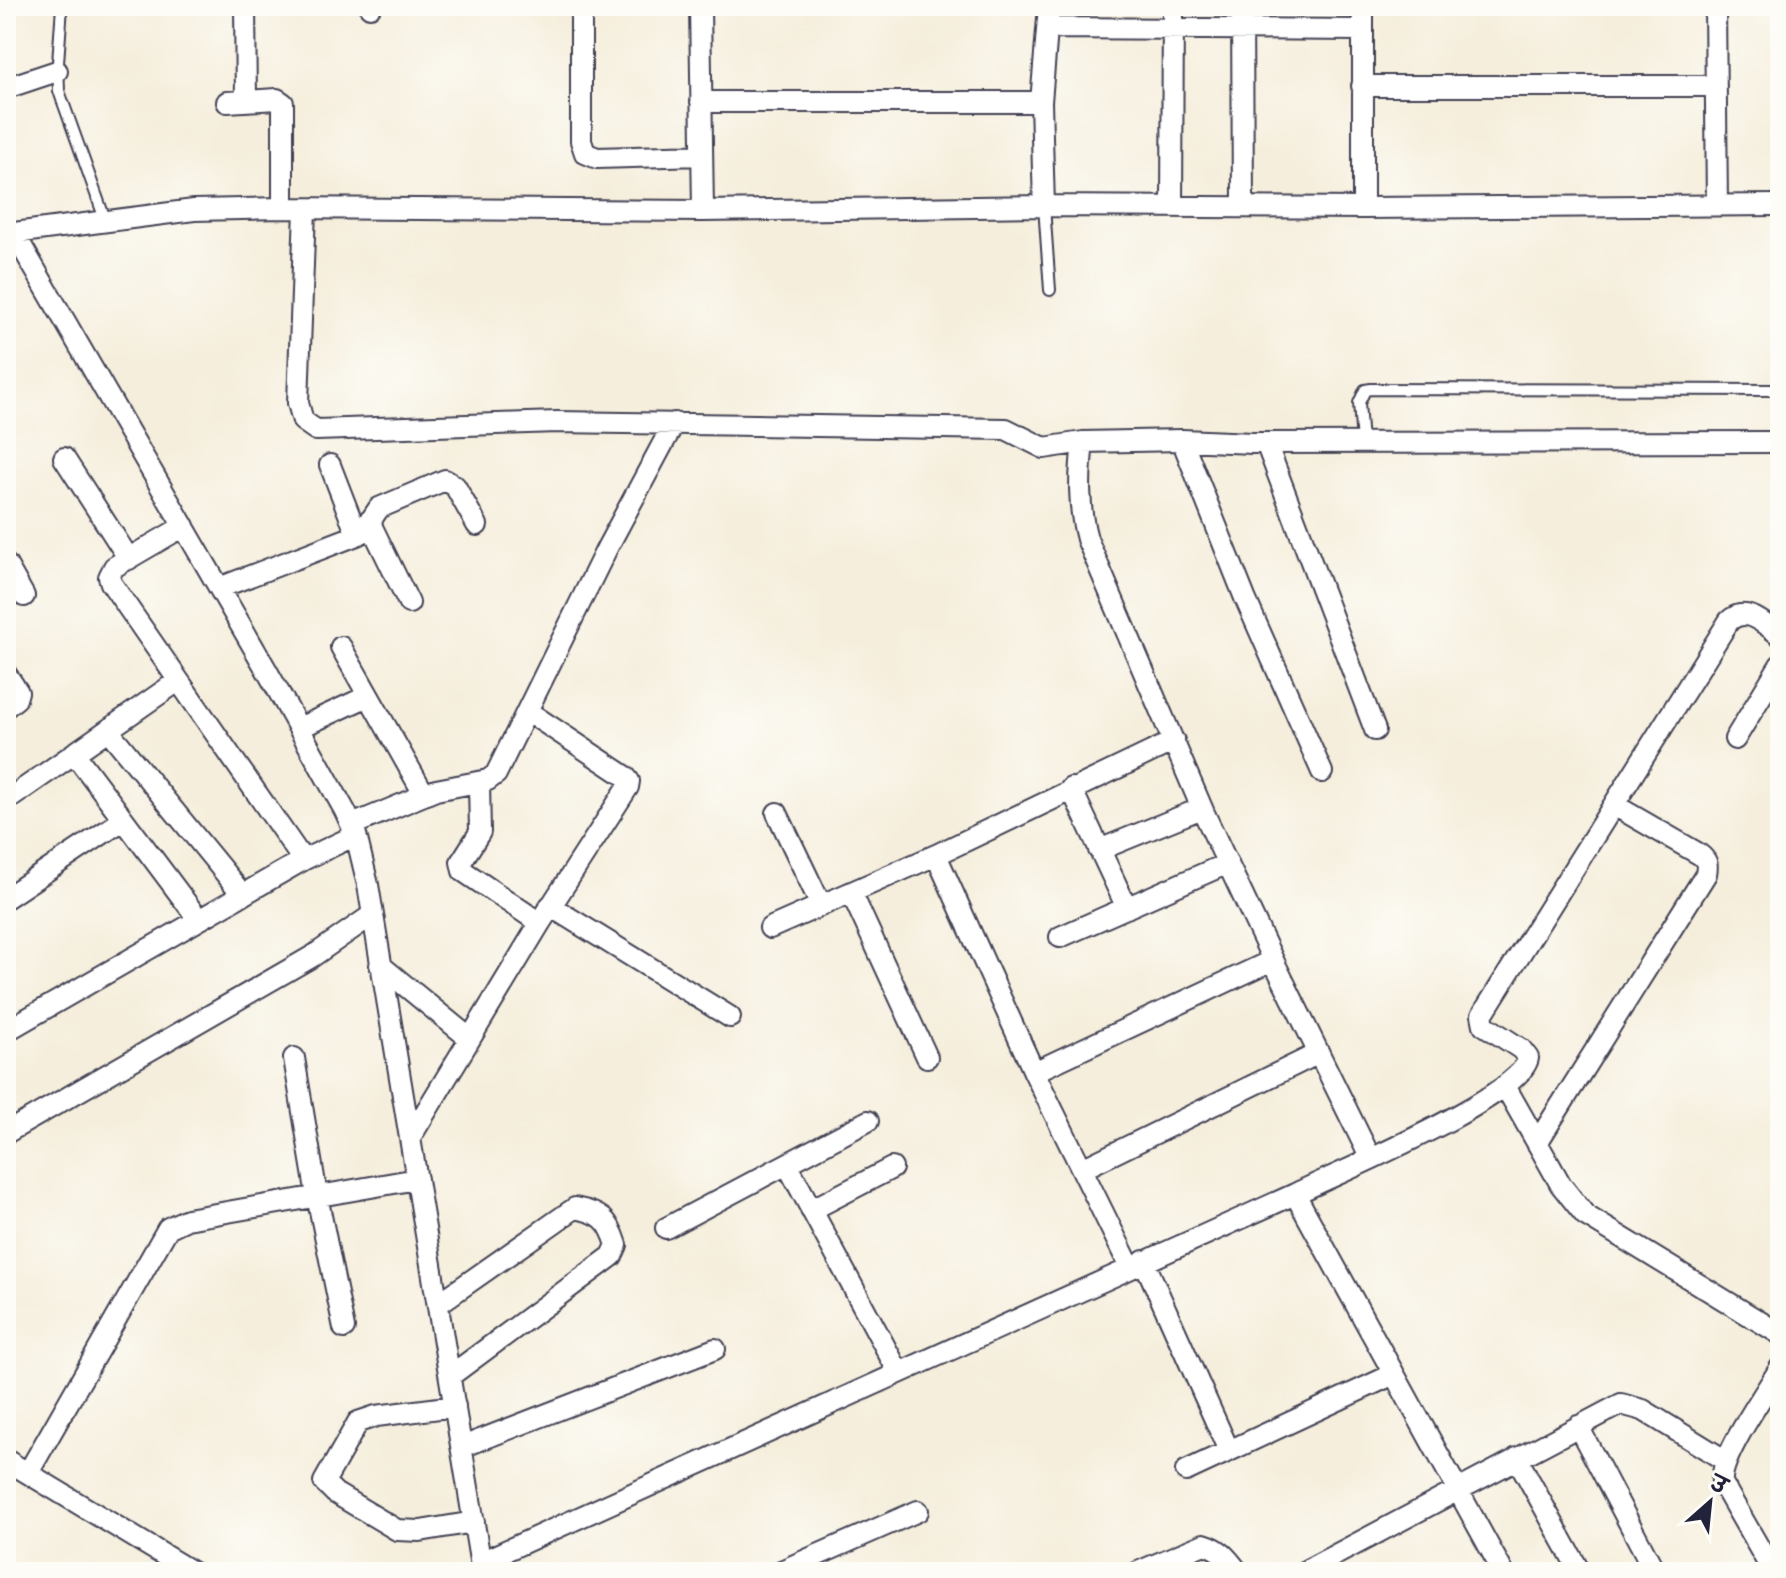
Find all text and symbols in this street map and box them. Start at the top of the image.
north arrow [1670,1462,1750,1542]
text: उ [1702,1468,1734,1505]

